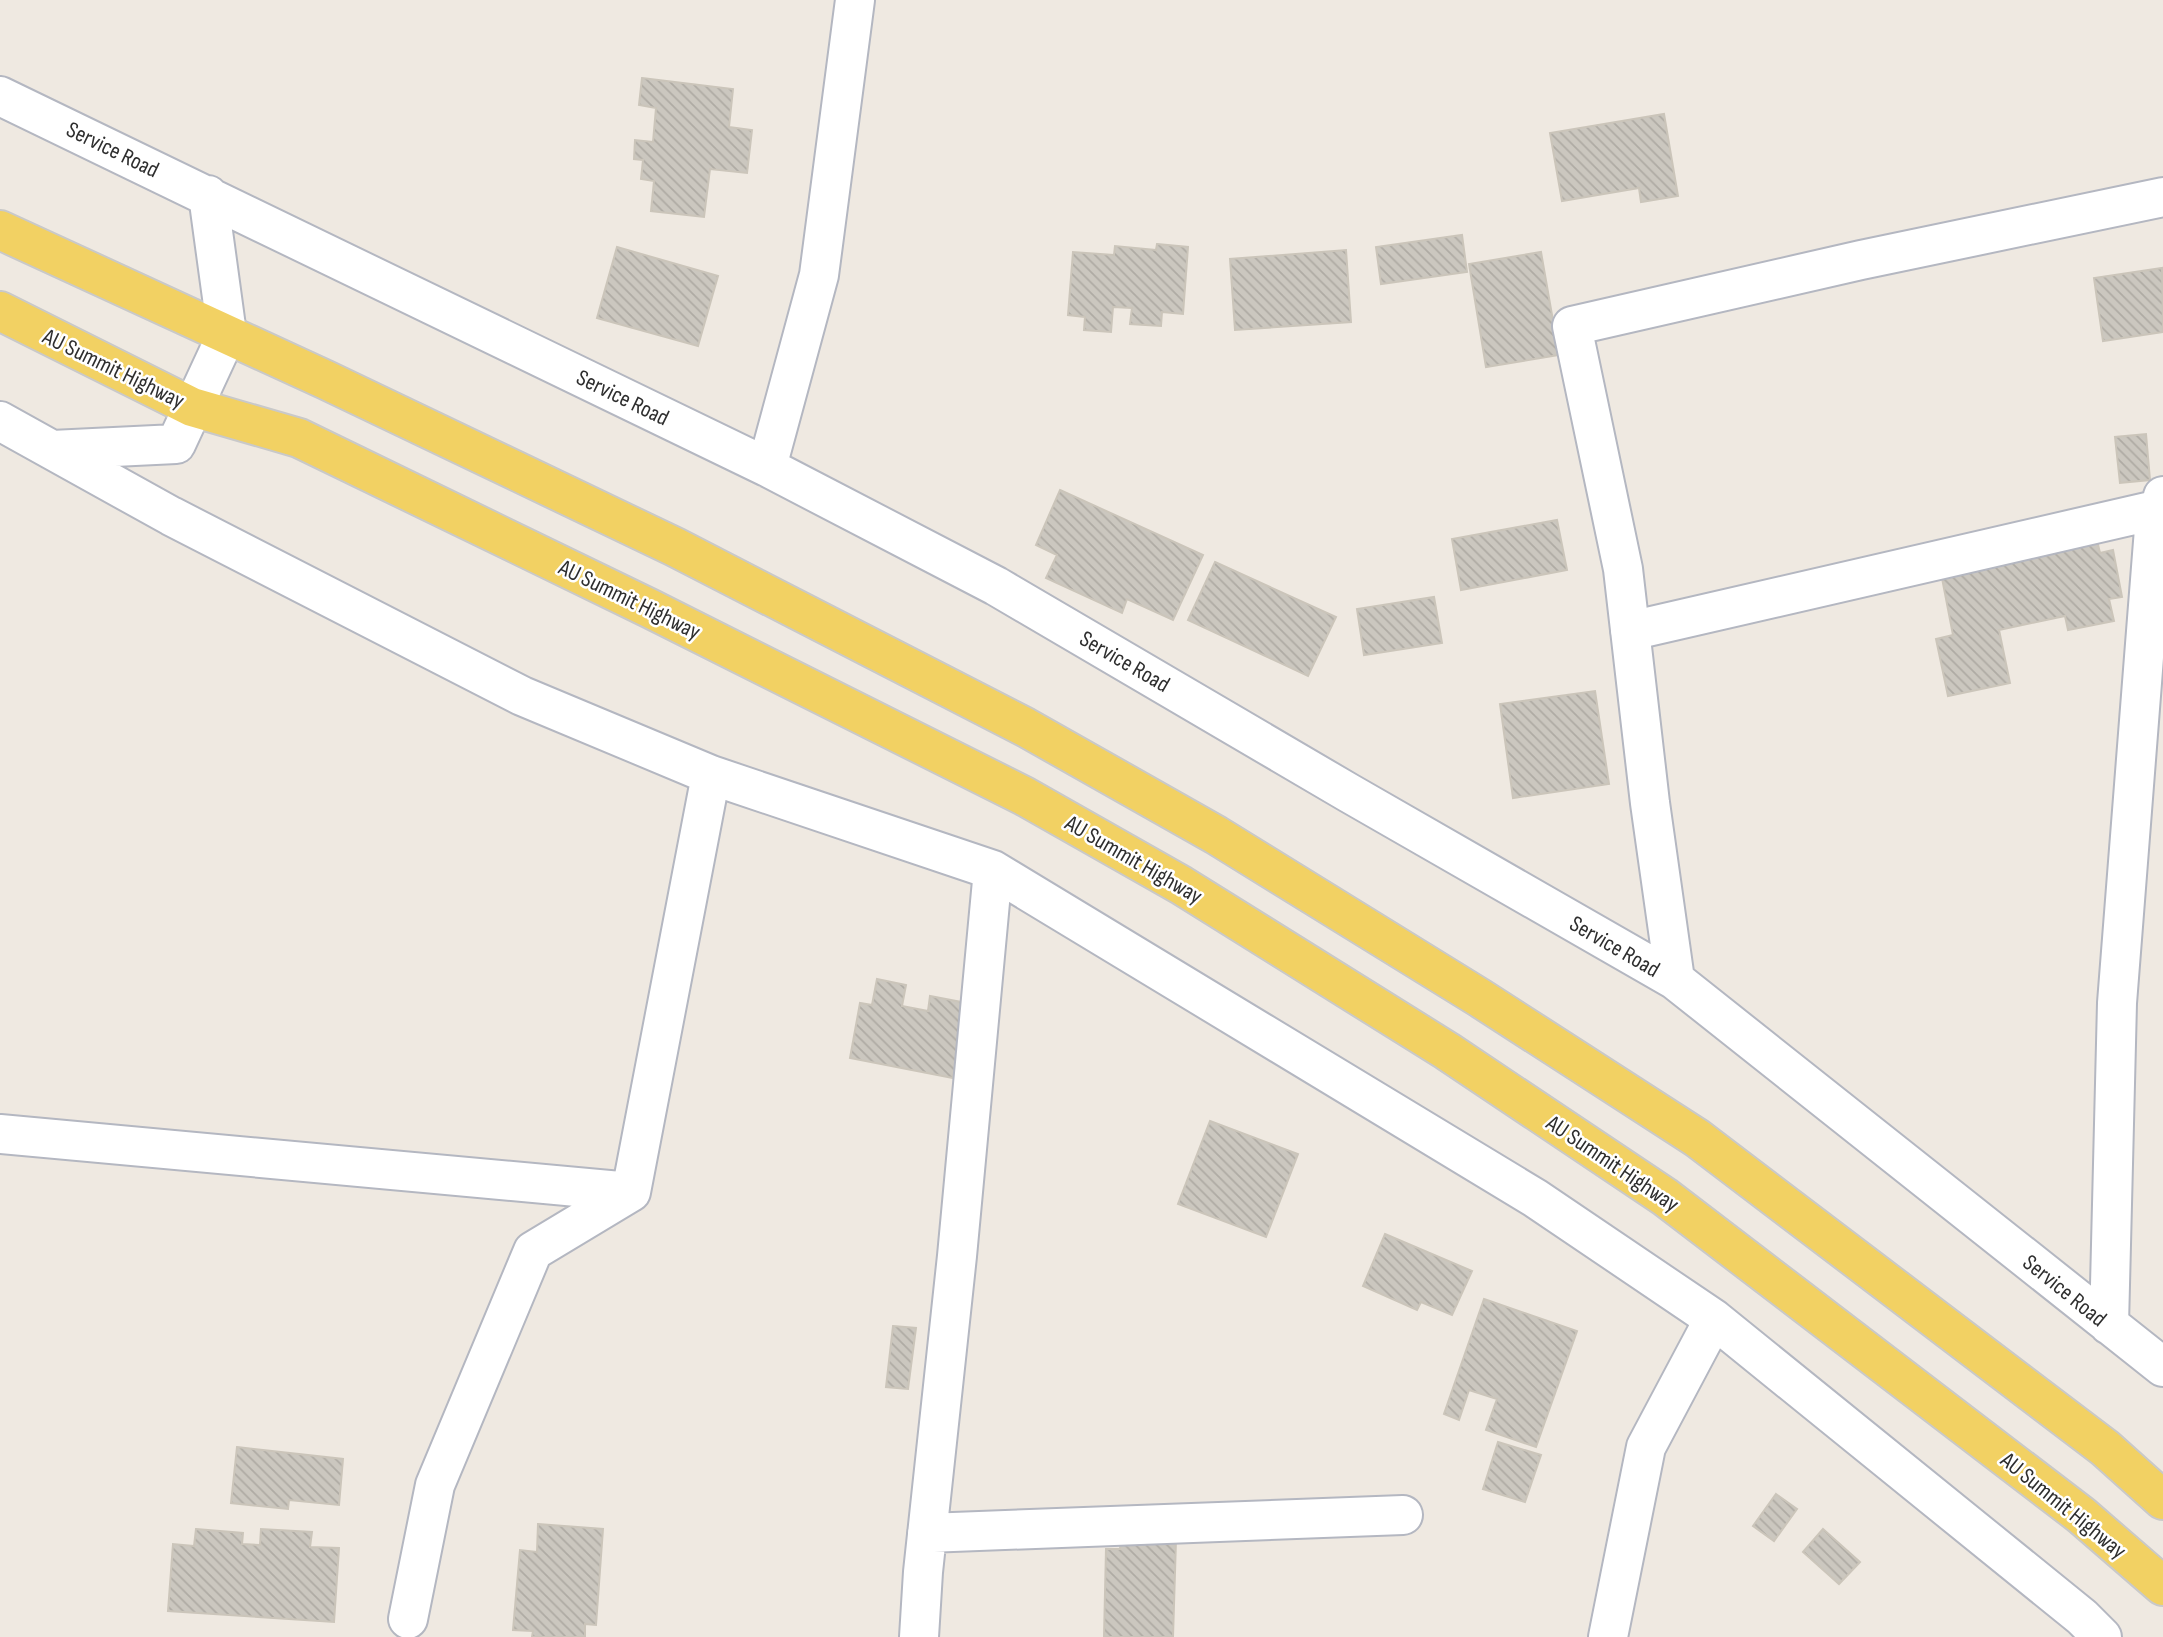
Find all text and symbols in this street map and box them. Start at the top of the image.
street label: Service Road [62,116,163,184]
street label: AU Summit Highway [37,322,189,415]
street label: Service Road [572,364,673,432]
street label: AU Summit Highway [553,553,705,646]
street label: Service Road [1074,625,1175,699]
street label: AU Summit Highway [1059,809,1207,911]
street label: Service Road [1564,910,1665,984]
street label: AU Summit Highway [1540,1109,1684,1219]
street label: Service Road [2017,1249,2112,1333]
street label: AU Summit Highway [1994,1446,2132,1565]

